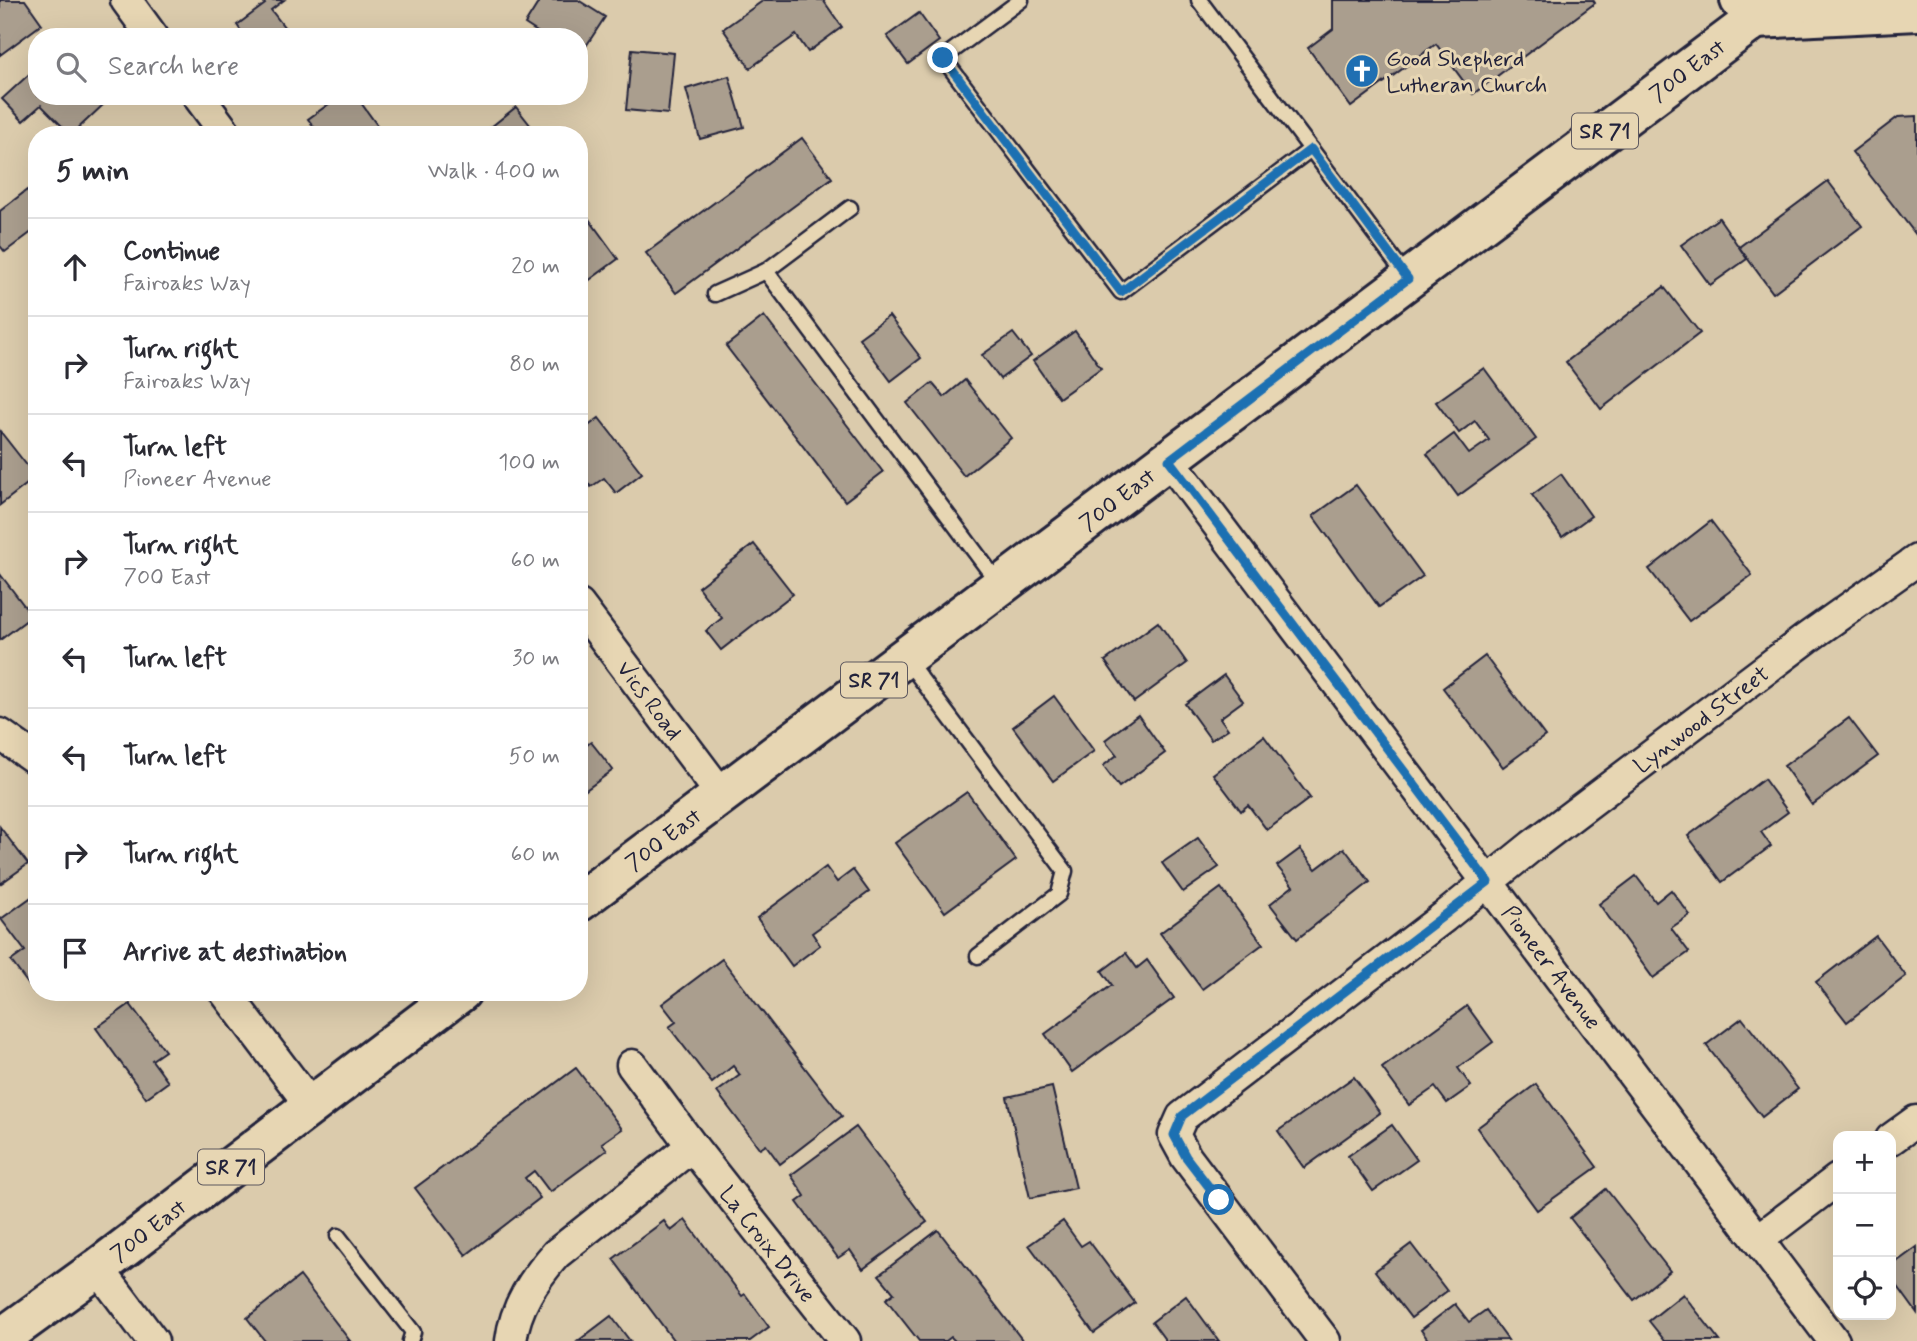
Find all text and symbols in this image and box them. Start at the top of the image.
search box [28,28,588,105]
street label: 700 East [1644,33,1732,110]
route end [927,42,958,73]
place label: Good Shepherd Lutheran Church [1386,45,1547,101]
icon: search [52,48,90,86]
text: Search here [108,50,239,84]
church icon: Good Shepherd Lutheran Church [1343,52,1381,90]
road number: SR 71 [1572,114,1638,148]
text: 5 min [56,152,130,191]
text: Walk · 400 m [428,157,560,187]
text: Continue [123,235,220,269]
icon: ahead [56,248,94,286]
text: 20 m [511,252,560,282]
text: Fairoaks Way [123,269,251,299]
text: Turn right [123,333,239,367]
icon: right [56,346,94,384]
text: 80 m [509,350,560,380]
text: Fairoaks Way [123,367,251,397]
text: Turn left [123,431,227,465]
icon: left [56,444,94,482]
text: 100 m [498,448,560,478]
street label: 700 East [1074,462,1162,539]
text: Pioneer Avenue [123,465,272,495]
text: Turn right [123,529,239,563]
icon: right [56,542,94,580]
text: 60 m [511,546,560,576]
text: 700 East [123,563,211,593]
icon: left [56,640,94,678]
text: Turn left [123,642,227,676]
text: 30 m [512,644,560,674]
street label: Vics Road [609,655,688,747]
street label: Lynwood Street [1628,660,1776,781]
road number: SR 71 [841,662,907,698]
icon: left [56,738,94,776]
text: Turn left [123,740,227,774]
text: 50 m [509,742,560,772]
street label: 700 East [620,802,708,879]
icon: right [56,836,94,874]
text: Turn right [123,838,239,872]
text: 60 m [511,840,560,870]
street label: Pioneer Avenue [1494,900,1607,1037]
icon: arrive [56,934,94,972]
text: Arrive at destination [123,936,347,970]
map controls [1833,1131,1896,1320]
button: + [1833,1131,1896,1194]
road number: SR 71 [198,1150,264,1184]
street label: La Croix Drive [711,1181,821,1310]
route start [1203,1184,1234,1215]
street label: 700 East [105,1193,193,1270]
button: − [1833,1194,1896,1257]
button: locate [1833,1257,1896,1320]

